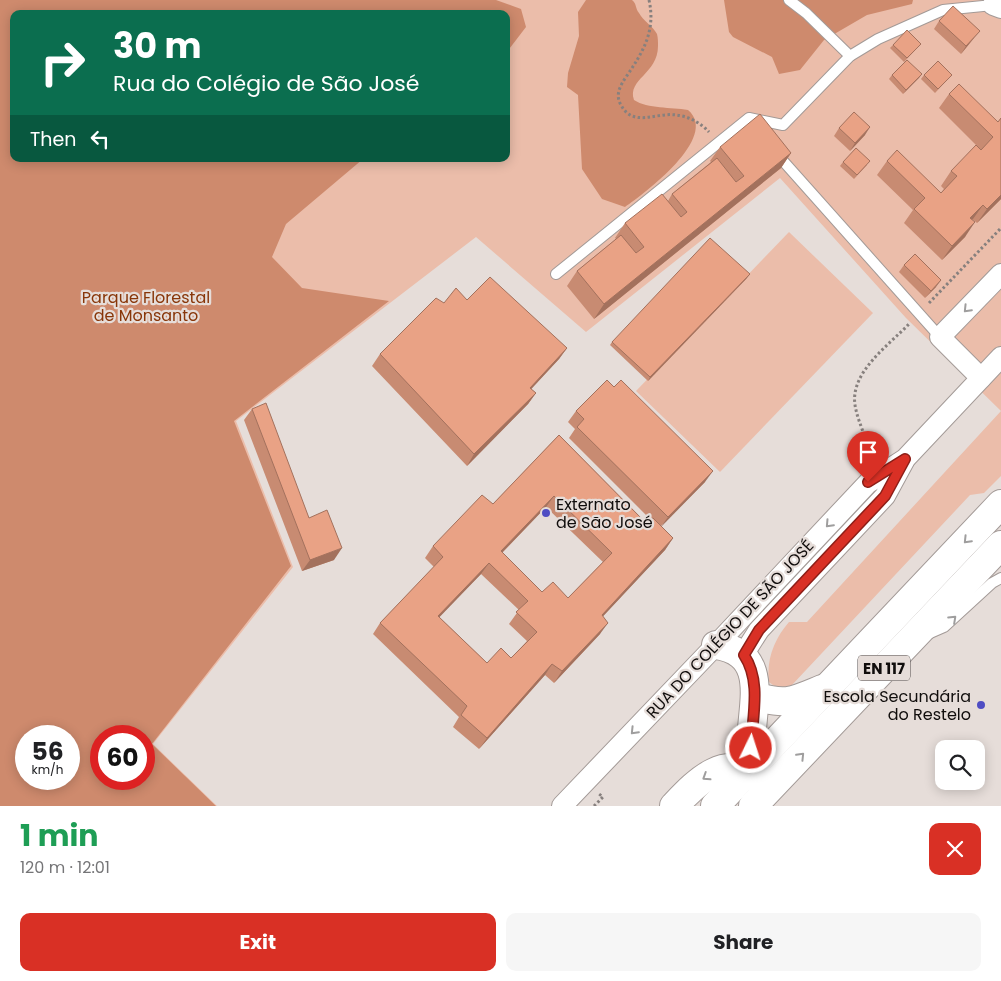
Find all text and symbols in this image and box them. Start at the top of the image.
text: 30 m [113,21,201,70]
icon: right [30,30,95,95]
text: Rua do Colégio de São José [113,68,419,99]
icon: left [86,125,114,153]
text: Then [30,126,76,153]
park label: Parque Florestal de Monsanto [82,286,210,327]
one-way arrow [964,303,973,312]
pin [847,431,889,482]
icon: arrive [854,438,882,466]
place label: Externato de São José [556,493,653,534]
marker: Externato de São José [540,507,552,519]
one-way arrow [826,519,835,528]
one-way arrow [964,534,973,543]
street label: RUA DO COLÉGIO DE SÃO JOSÉ [641,535,819,723]
one-way arrow [948,616,957,625]
road number: EN 117 [858,656,910,680]
place label: Escola Secundária do Restelo [824,685,971,726]
marker: Escola Secundária do Restelo [975,699,987,711]
position arrow [724,721,776,773]
speed limit sign: 60 [90,725,155,790]
one-way arrow [631,725,640,734]
text: 56 [31,734,64,769]
map controls [935,740,985,790]
button: search [935,740,985,790]
one-way arrow [795,753,804,762]
text: km/h [32,761,63,778]
one-way arrow [702,771,711,780]
text: 1 min [20,814,98,857]
button: close [929,823,981,875]
text: 120 m · 12:01 [20,856,110,879]
button: Exit [20,913,496,971]
button: Share [506,913,981,971]

